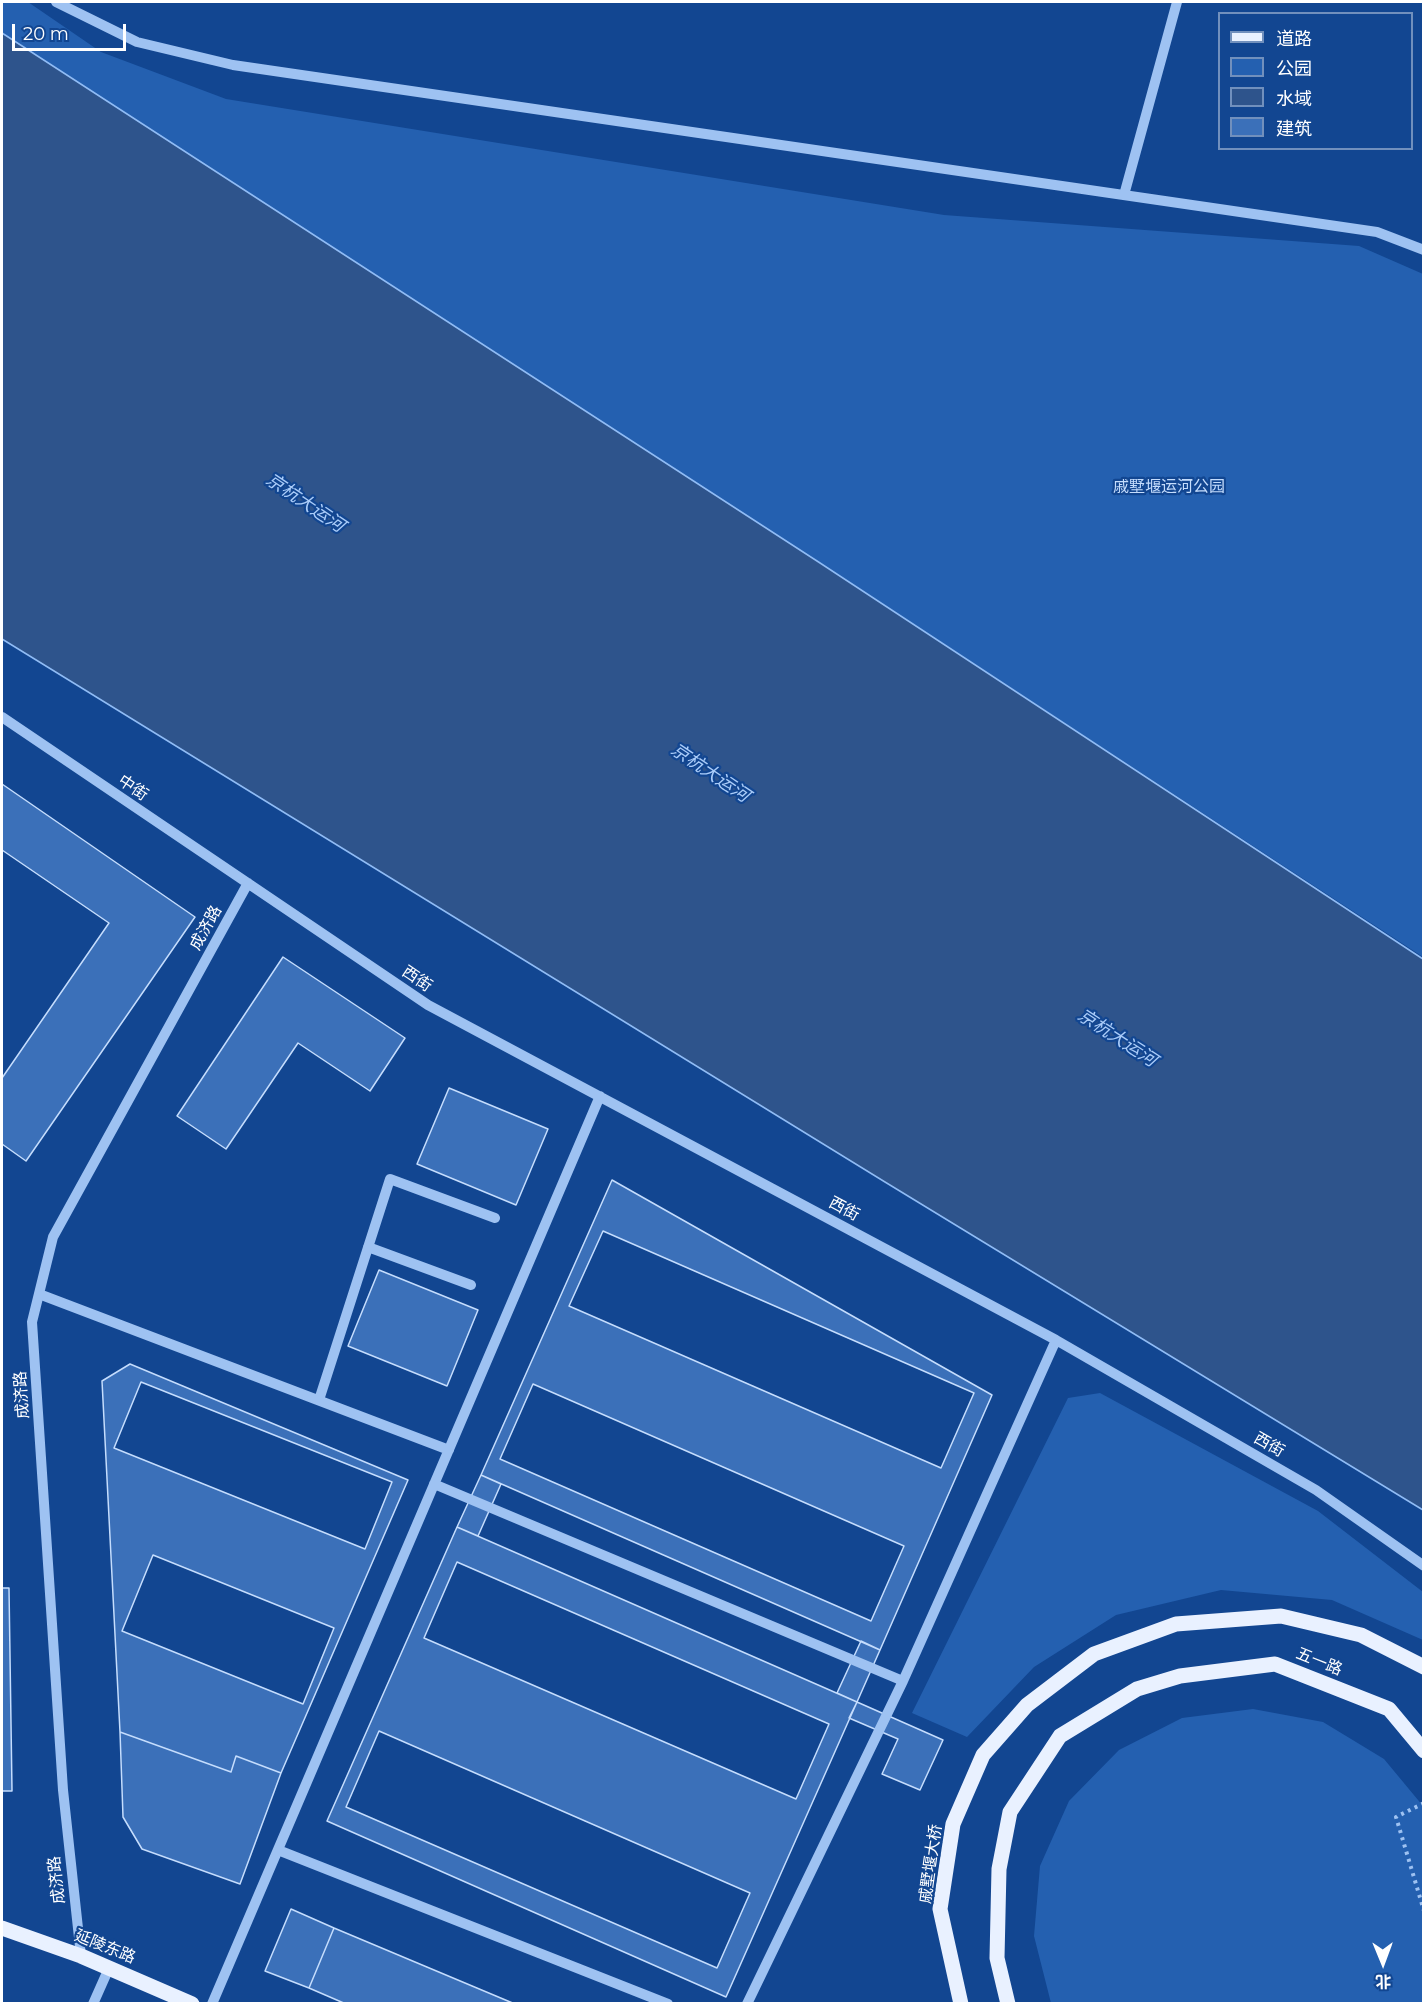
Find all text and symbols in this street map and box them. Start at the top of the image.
scale bar [15,12,129,50]
legend [1218,12,1413,150]
text: 20 m [23,23,69,45]
text: 道路 [1276,28,1312,50]
text: 公园 [1276,58,1312,80]
text: 水域 [1276,88,1312,110]
text: 建筑 [1276,118,1312,140]
water label: 京杭大运河 [262,469,348,537]
park label: 戚墅堰运河公园 [1113,477,1225,497]
water label: 京杭大运河 [667,739,753,807]
street label: 中街 [114,771,152,805]
street label: 成济路 [186,902,226,954]
street label: 西街 [398,962,436,996]
water label: 京杭大运河 [1073,1004,1161,1072]
street label: 西街 [825,1193,863,1225]
street label: 成济路 [11,1370,33,1420]
street label: 西街 [1250,1429,1288,1461]
street label: 五一路 [1293,1644,1345,1680]
street label: 戚墅堰大桥 [916,1823,946,1905]
street label: 成济路 [45,1855,69,1905]
street label: 延陵东路 [72,1926,138,1968]
north arrow [1353,1933,1413,1993]
text: 北 [1375,1972,1392,1991]

